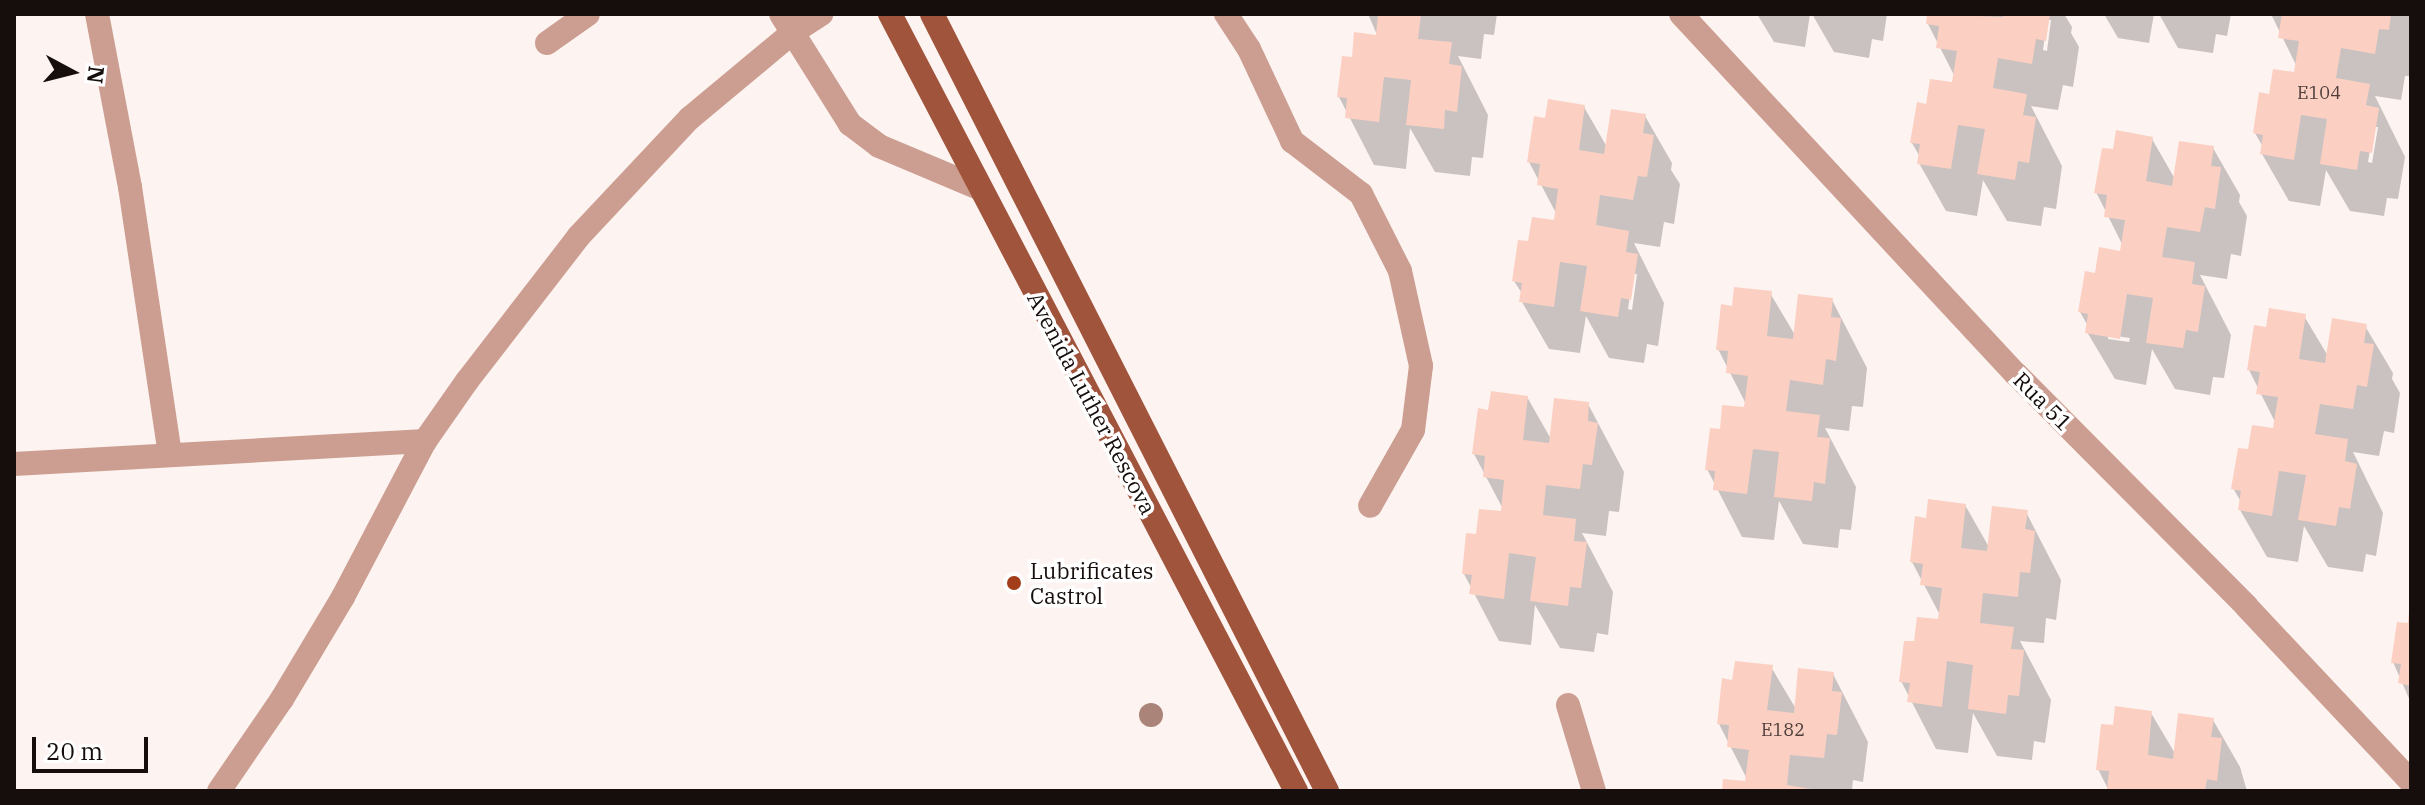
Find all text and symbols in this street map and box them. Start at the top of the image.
north arrow [32,32,112,112]
text: N [81,65,112,85]
house number: E104 [2297,82,2341,104]
street label: Avenida Luther Rescova [1022,287,1162,519]
street label: Rua 51 [2008,366,2078,436]
place label: Lubrificates Castrol [1030,557,1154,608]
marker: Lubrificates Castrol [1005,574,1023,592]
house number: E182 [1761,719,1805,741]
scale bar [36,721,152,771]
text: 20 m [46,735,103,767]

